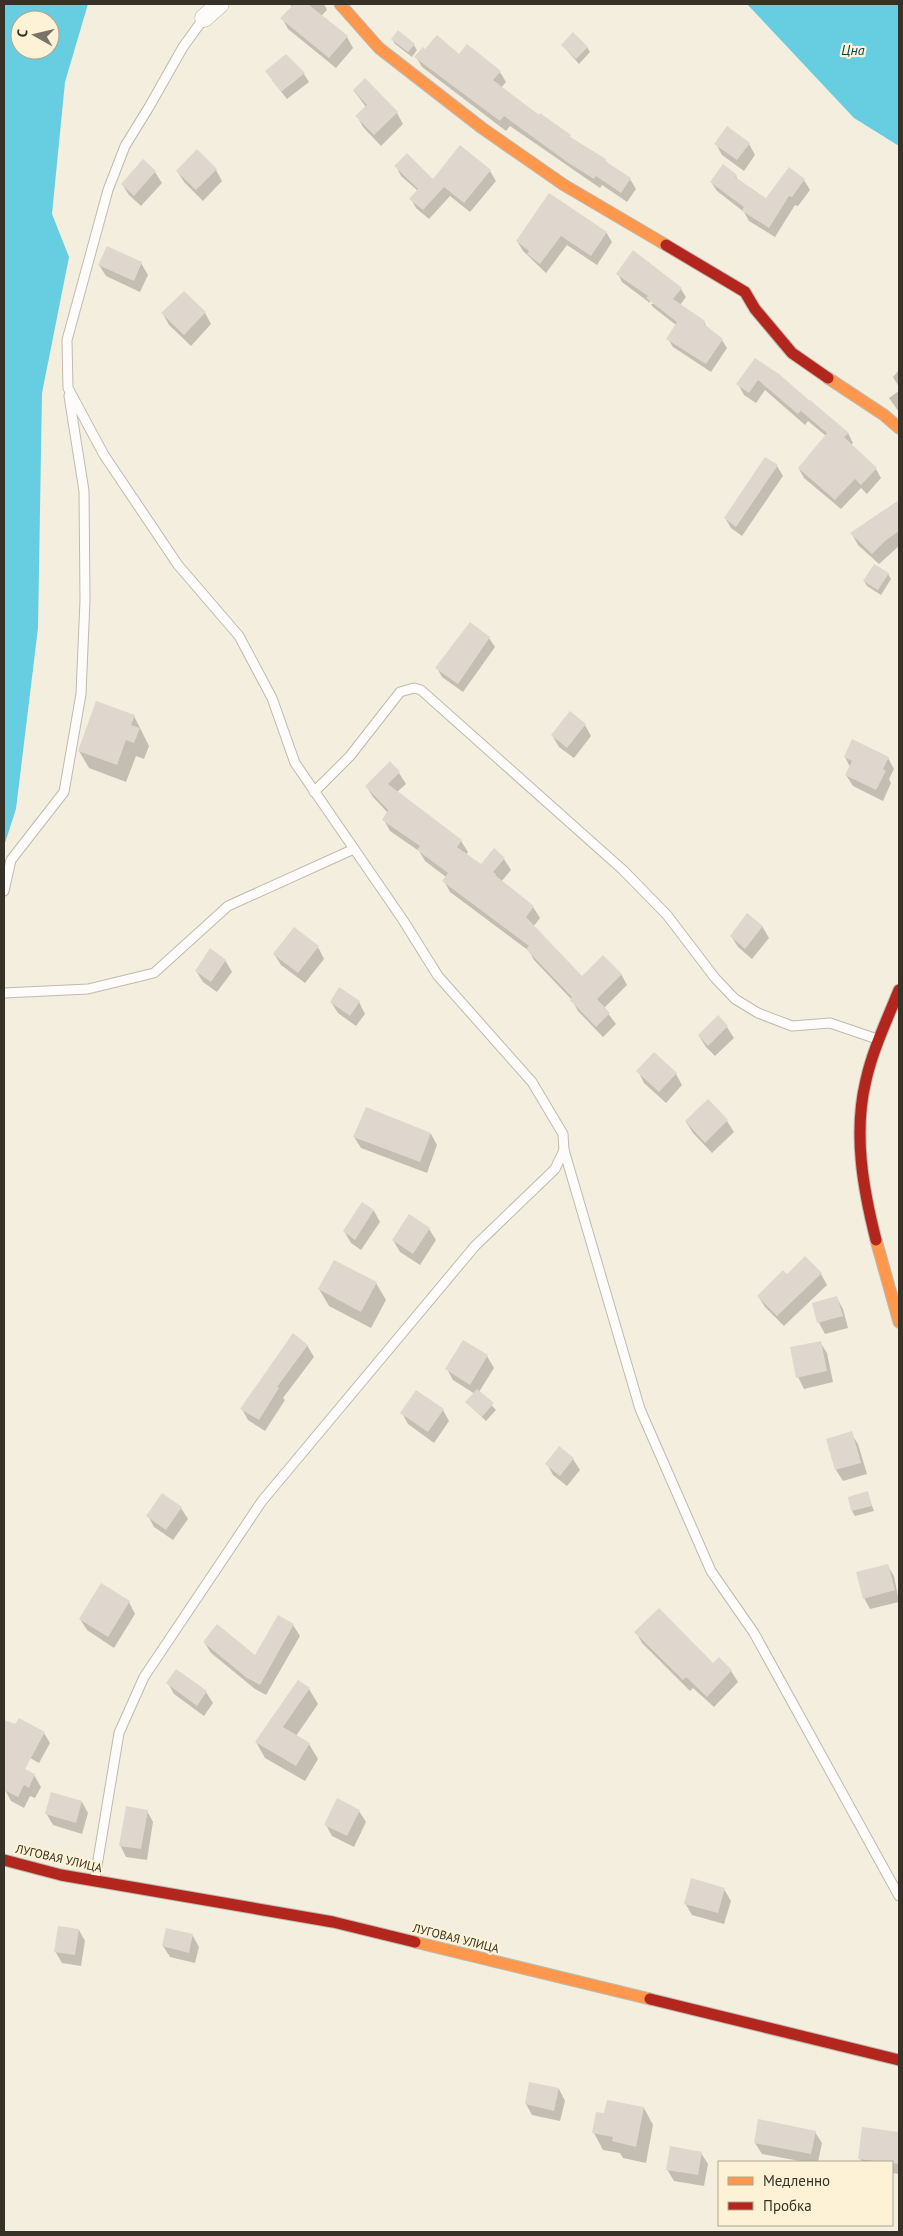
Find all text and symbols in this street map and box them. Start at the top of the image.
north arrow [10,10,60,60]
text: С [13,28,32,38]
water label: Цна [841,41,865,59]
street label: ЛУГОВАЯ УЛИЦА [13,1841,104,1875]
street label: ЛУГОВАЯ УЛИЦА [410,1920,501,1956]
legend [718,2161,893,2226]
text: Медленно [763,2171,830,2190]
text: Пробка [763,2196,812,2215]

